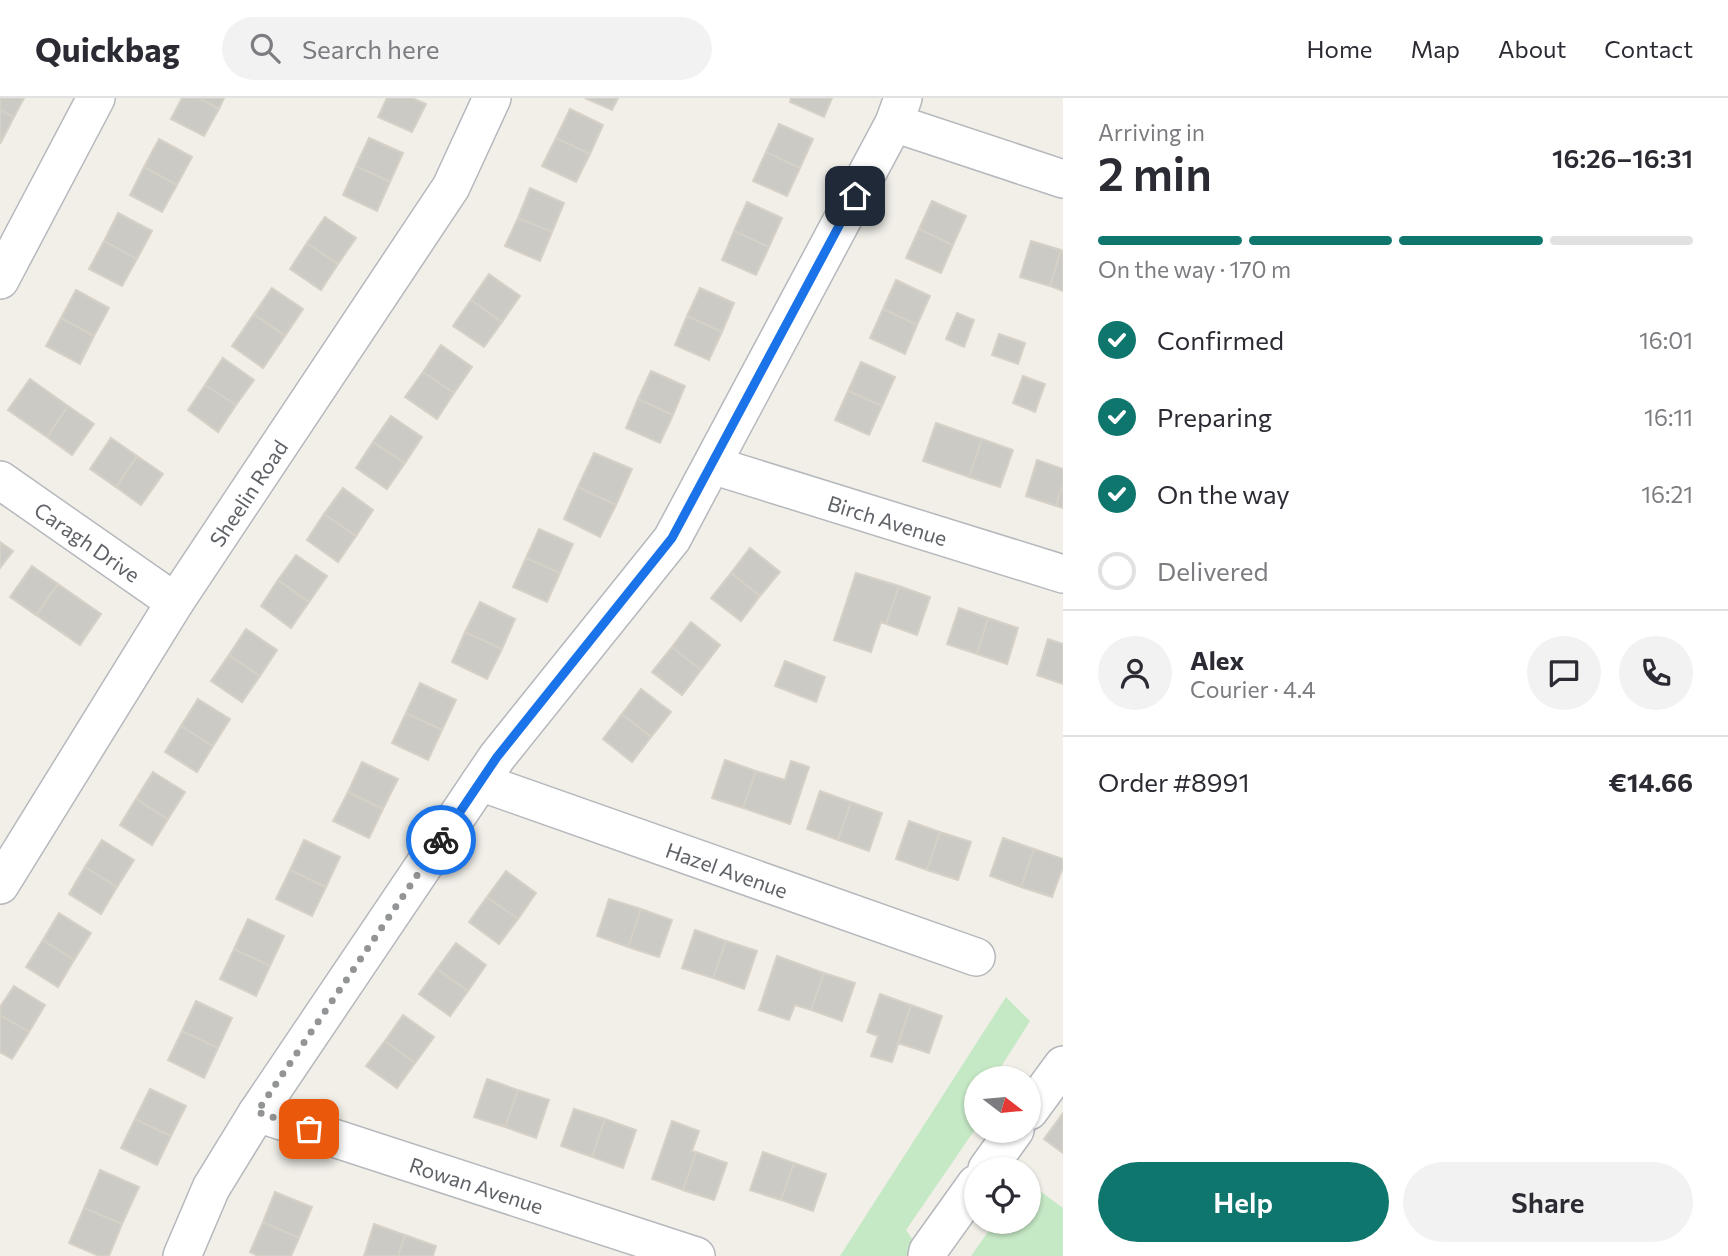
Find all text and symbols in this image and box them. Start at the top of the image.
search box [222,17,712,80]
text: Quickbag [35,28,180,69]
icon: search [246,29,284,67]
text: Search here [302,33,439,64]
text: Home [1307,34,1373,63]
text: Map [1411,34,1460,63]
text: About [1498,34,1566,63]
text: Contact [1604,34,1693,63]
text: Arriving in [1098,118,1205,146]
text: 16:26–16:31 [1552,142,1693,173]
text: 2 min [1098,144,1212,200]
pin [825,166,885,226]
icon: home [836,177,874,215]
text: On the way · 170 m [1098,255,1291,283]
icon: check [1098,321,1136,359]
text: Confirmed [1157,324,1284,355]
text: 16:01 [1639,326,1693,354]
icon: check [1098,398,1136,436]
text: Preparing [1157,401,1272,432]
text: 16:11 [1644,403,1693,431]
street label: Sheelin Road [203,435,292,551]
icon: check [1098,475,1136,513]
text: On the way [1157,478,1290,509]
text: 16:21 [1641,480,1693,508]
street label: Birch Avenue [825,489,950,550]
street label: Caragh Drive [30,496,145,587]
text: Delivered [1157,555,1268,586]
button: person [1098,636,1172,710]
button: chat [1527,636,1601,710]
button: phone [1619,636,1693,710]
text: Alex [1190,644,1244,675]
text: Courier · 4.4 [1190,675,1316,703]
text: Order #8991 [1098,766,1250,797]
text: €14.66 [1608,766,1693,797]
courier [406,805,476,875]
icon: bike [422,821,460,859]
street label: Hazel Avenue [663,836,791,902]
north arrow [964,1066,1041,1143]
map controls [964,1066,1041,1234]
pin [279,1099,339,1159]
icon: bag [290,1110,328,1148]
street label: Rowan Avenue [407,1151,547,1218]
button: locate [964,1157,1041,1234]
button: Help [1098,1162,1389,1242]
button: Share [1403,1162,1693,1242]

